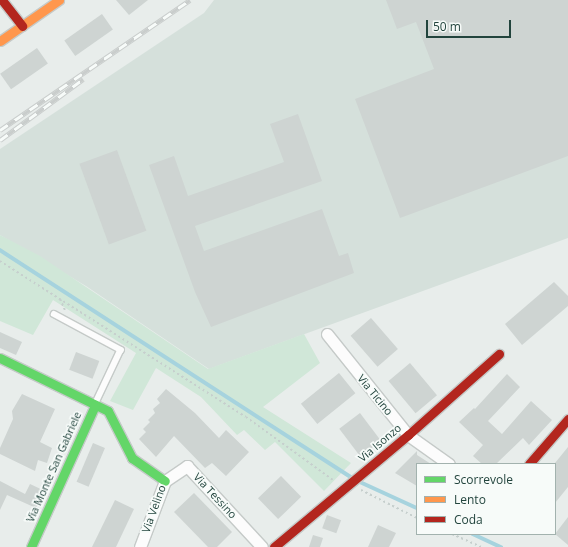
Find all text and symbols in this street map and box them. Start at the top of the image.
scale bar [428,12,513,38]
text: 50 m [433,18,461,35]
street label: Via Ticino [355,372,395,418]
street label: Via Monte San Gabriele [24,410,84,524]
street label: Via Isonzo [356,421,404,465]
legend [416,463,556,535]
street label: Via Tessino [191,471,239,521]
text: Scorrevole [454,471,513,488]
street label: Via Velino [139,483,169,535]
text: Lento [454,491,486,508]
text: Coda [454,511,483,528]

